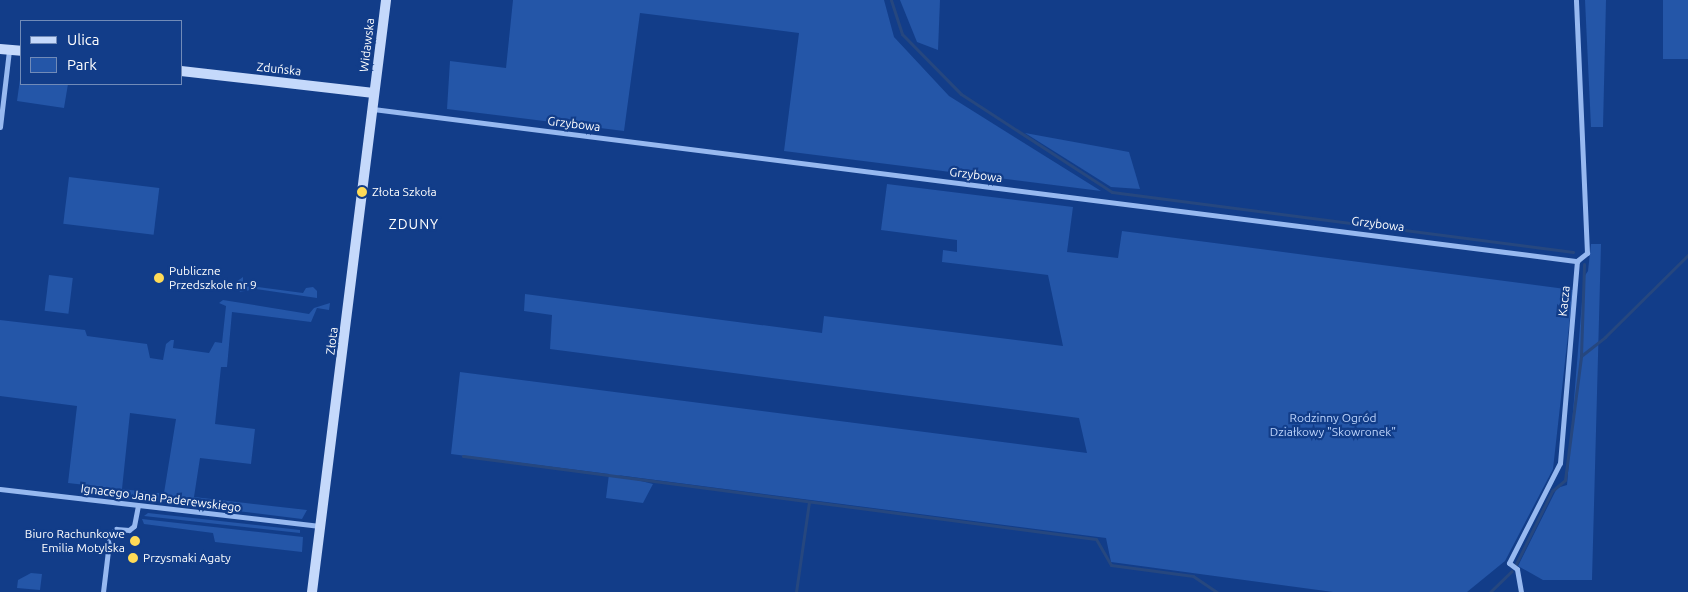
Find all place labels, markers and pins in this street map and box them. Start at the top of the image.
place label: Złota Szkoła [372,185,437,199]
marker: Złota Szkoła [356,186,368,198]
place label: Publiczne Przedszkole nr 9 [169,264,257,292]
marker: Publiczne Przedszkole nr 9 [153,272,165,284]
place label: Biuro Rachunkowe Emilia Motylska [25,527,125,555]
marker: Biuro Rachunkowe Emilia Motylska [129,535,141,547]
place label: Przysmaki Agaty [143,551,231,565]
marker: Przysmaki Agaty [127,552,139,564]

